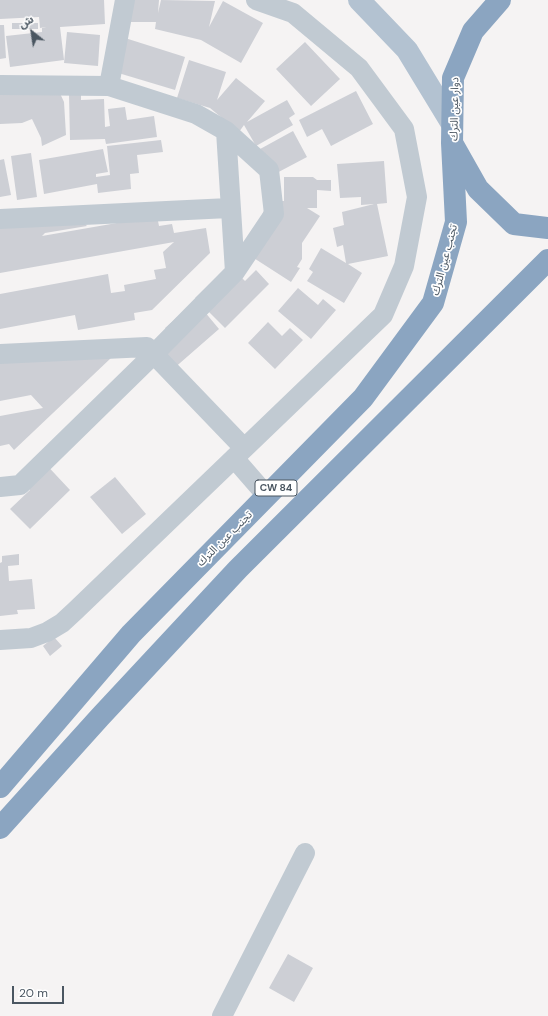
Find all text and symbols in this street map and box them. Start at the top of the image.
north arrow [12,12,52,52]
text: ش [16,12,36,31]
street label: دوار عين الترك [448,77,462,141]
street label: تجنب عين الترك [429,223,461,297]
road number: CW 84 [255,480,297,496]
street label: تجنب عين الترك [195,509,255,569]
scale bar [14,978,66,1004]
text: 20 m [19,985,48,1001]

